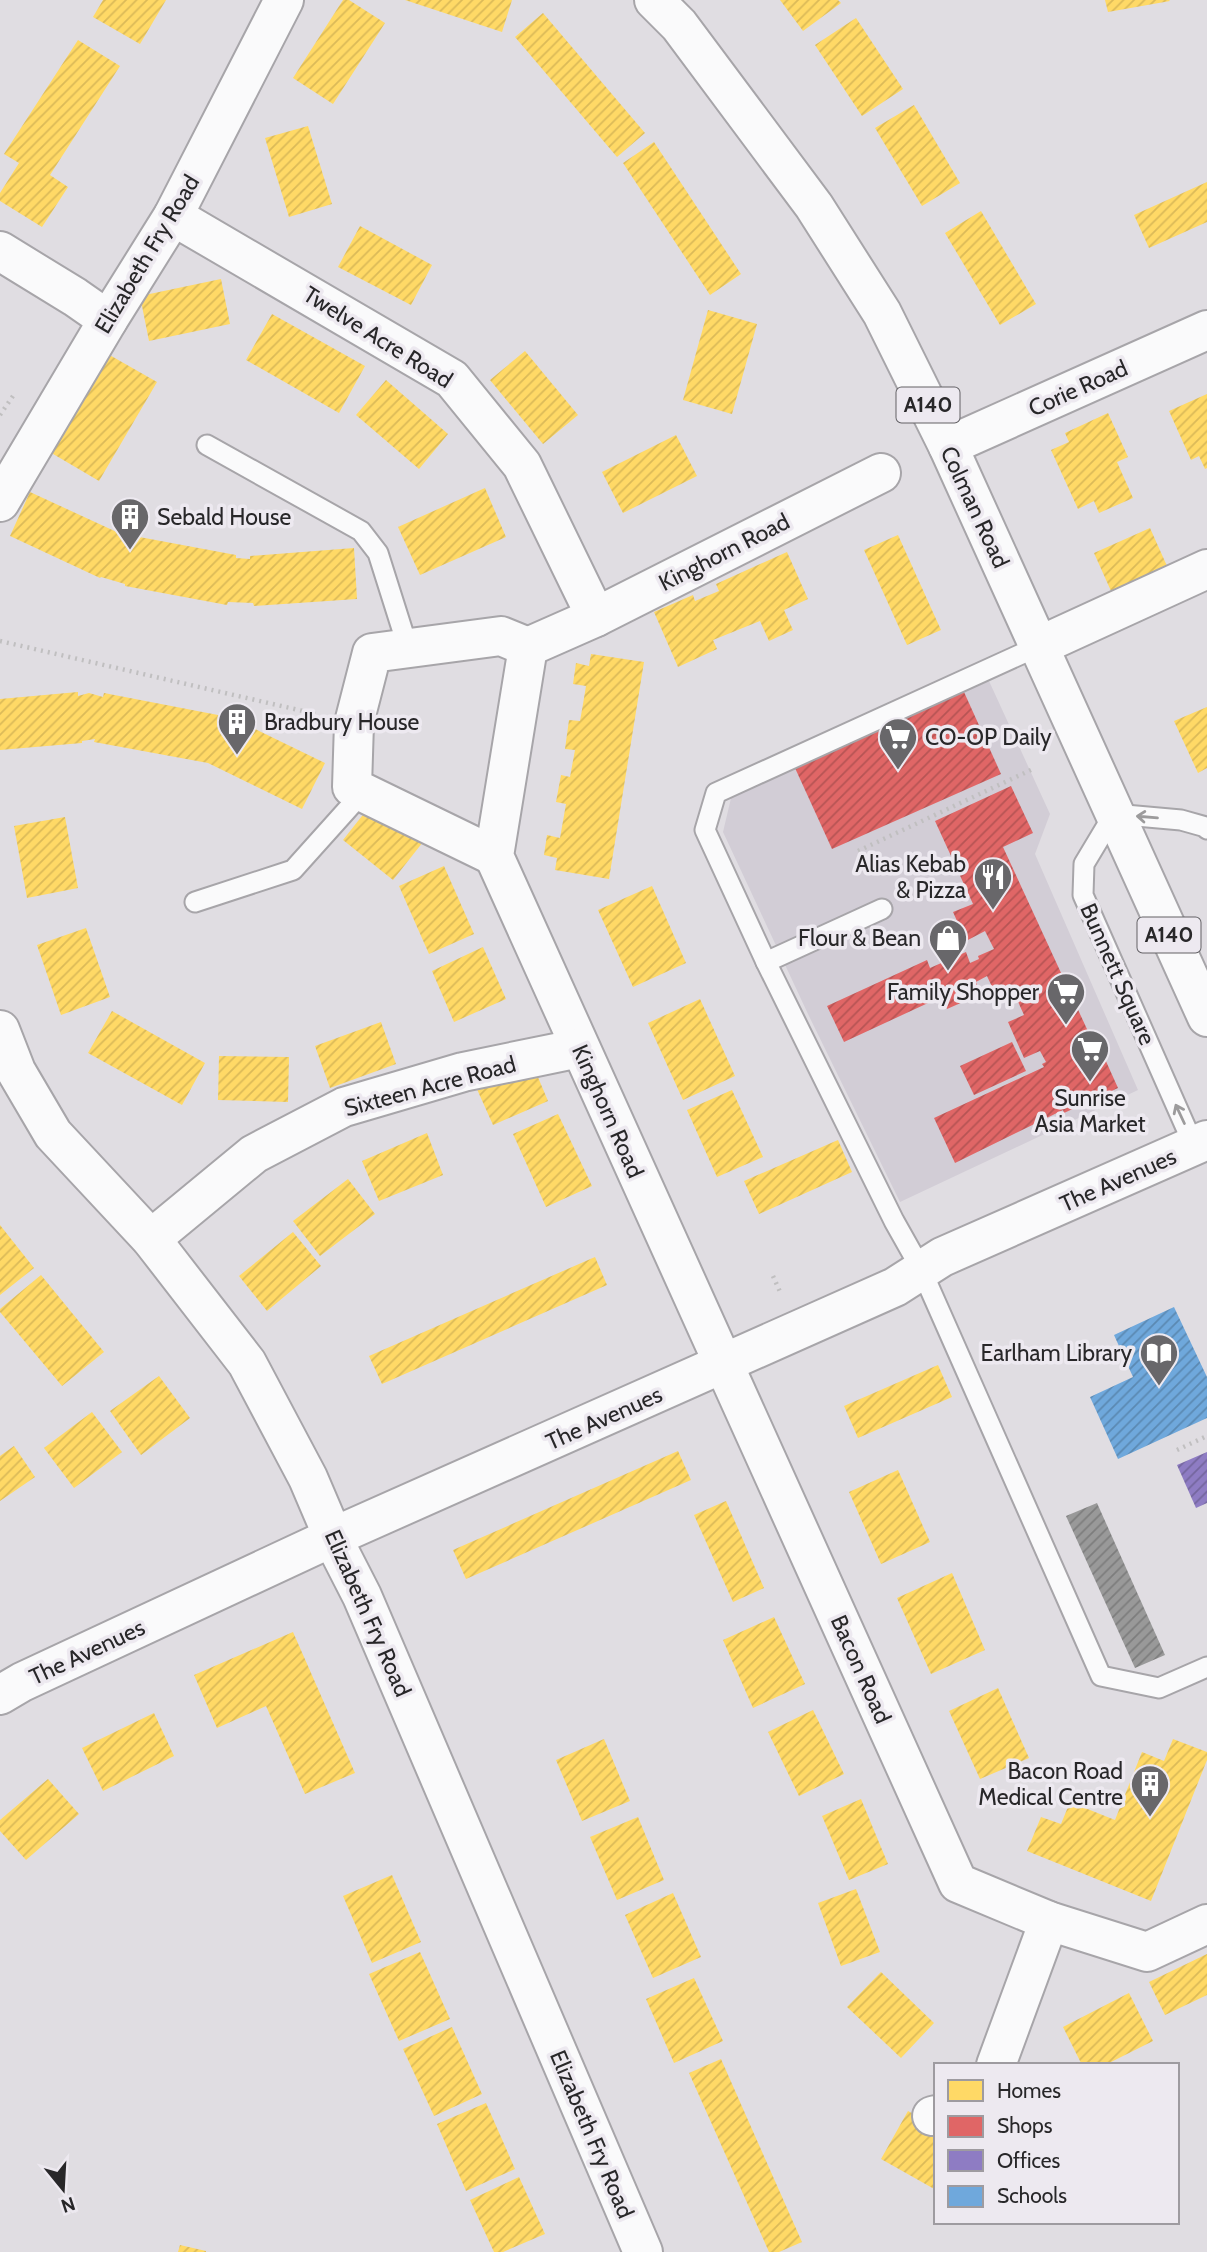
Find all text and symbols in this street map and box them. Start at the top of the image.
street label: Elizabeth Fry Road [89,170,205,338]
street label: Twelve Acre Road [298,280,458,394]
street label: Corie Road [1024,354,1132,422]
road number: A140 [897,388,960,422]
street label: Colman Road [935,442,1015,572]
building icon: Sebald House [109,496,151,551]
place label: Sebald House [157,503,291,531]
street label: Kinghorn Road [654,507,794,597]
building icon: Bradbury House [216,701,258,756]
place label: Bradbury House [264,708,420,736]
supermarket icon: CO-OP Daily [877,716,919,771]
place label: CO-OP Daily [925,723,1052,751]
one-way arrow [1137,810,1159,823]
place label: Alias Kebab & Pizza [855,850,966,904]
restaurant icon: Alias Kebab & Pizza [972,856,1014,911]
street label: Bunnett Square [1074,899,1162,1049]
shop icon: Flour & Bean [927,917,969,972]
road number: A140 [1138,918,1200,953]
place label: Flour & Bean [798,924,921,952]
supermarket icon: Family Shopper [1045,971,1087,1026]
place label: Family Shopper [887,978,1040,1006]
supermarket icon: Sunrise Asia Market [1069,1028,1111,1083]
street label: Kinghorn Road [566,1040,650,1182]
street label: Sixteen Acre Road [341,1050,519,1122]
place label: Sunrise Asia Market [1035,1084,1146,1138]
one-way arrow [1172,1104,1186,1125]
street label: The Avenues [1056,1142,1180,1218]
library icon: Earlham Library [1138,1332,1180,1387]
place label: Earlham Library [980,1339,1132,1367]
street label: The Avenues [542,1380,666,1456]
street label: Elizabeth Fry Road [319,1525,417,1701]
street label: Bacon Road [825,1610,897,1728]
street label: The Avenues [25,1613,149,1691]
place label: Bacon Road Medical Centre [978,1757,1123,1811]
building icon: Bacon Road Medical Centre [1129,1763,1171,1818]
street label: Elizabeth Fry Road [544,2046,640,2222]
legend [934,2063,1179,2224]
text: Homes [997,2078,1061,2103]
text: Shops [997,2113,1053,2138]
text: Offices [997,2148,1061,2173]
north arrow [28,2154,98,2224]
text: Schools [997,2183,1067,2208]
text: N [58,2192,78,2218]

